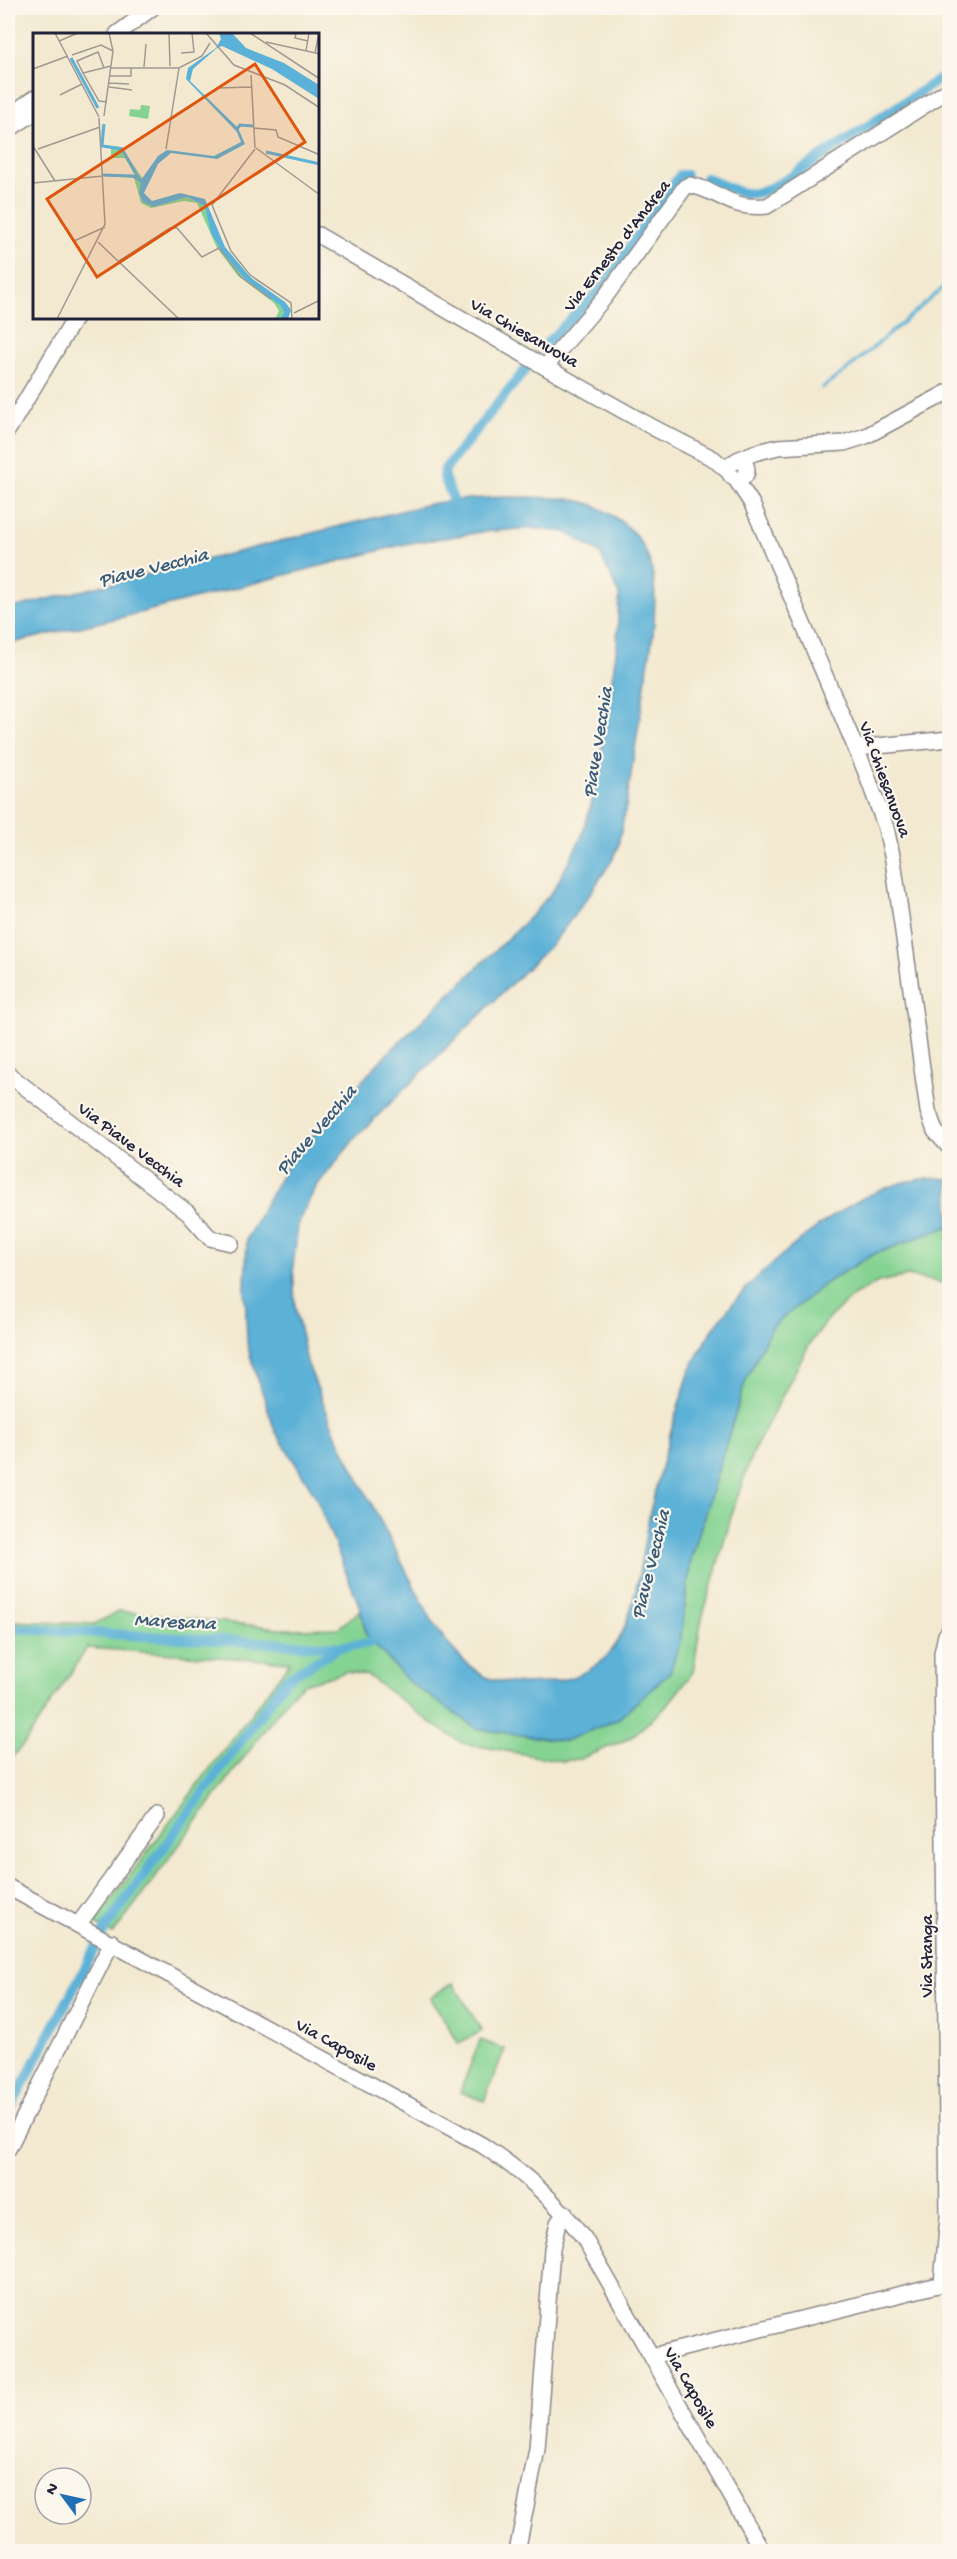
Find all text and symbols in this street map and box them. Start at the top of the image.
inset map [33,33,320,320]
street label: Via Ernesto d'Andrea [559,176,677,317]
street label: Via Chiesanuova [465,294,583,374]
water label: Piave Vecchia [97,544,213,594]
water label: Piave Vecchia [579,684,620,799]
street label: Via Chiesanuova [853,718,915,842]
water label: Piave Vecchia [272,1080,364,1181]
street label: Via Piave Vecchia [72,1098,189,1194]
water label: Piave Vecchia [628,1506,678,1622]
water label: Maresana [134,1610,218,1637]
street label: Via Stanga [918,1914,939,1998]
street label: Via Caposile [291,2015,381,2078]
street label: Via Caposile [658,2343,722,2433]
north arrow [33,2466,93,2526]
text: N [43,2480,64,2499]

